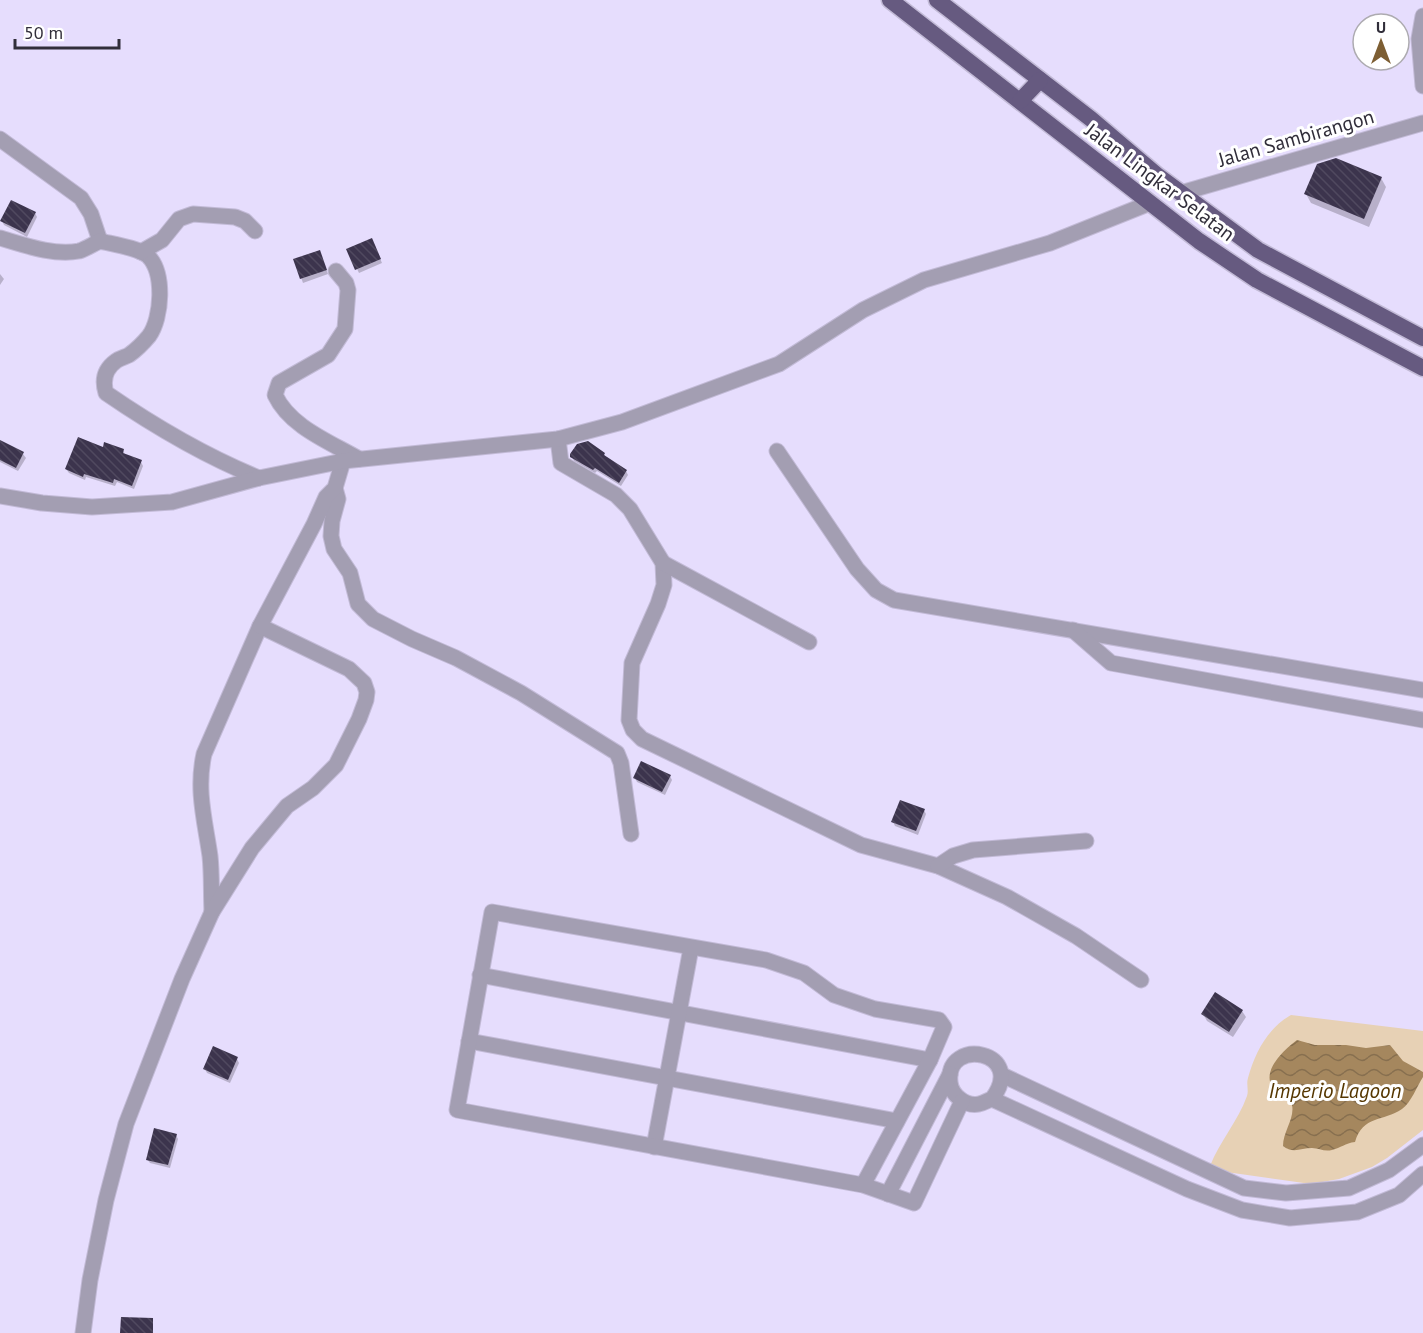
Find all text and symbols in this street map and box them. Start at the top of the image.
scale bar [15,12,118,50]
north arrow [1351,12,1411,72]
text: U [1376,17,1386,37]
text: 50 m [24,21,63,44]
street label: Jalan Sambirangon [1214,103,1377,173]
street label: Jalan Lingkar Selatan [1079,117,1240,247]
water label: Imperio Lagoon [1269,1077,1401,1104]

